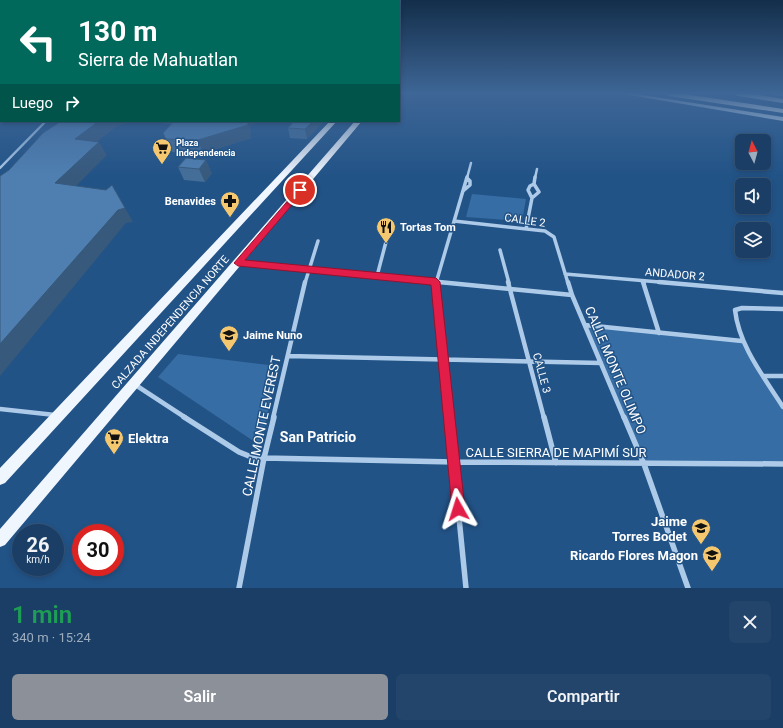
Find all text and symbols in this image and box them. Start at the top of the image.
text: 130 m [78,15,157,48]
icon: left [12,16,64,68]
text: Sierra de Mahuatlan [78,49,238,70]
icon: right [61,92,83,114]
text: Luego [12,94,53,112]
north arrow [735,134,771,170]
map controls [735,134,771,258]
supermarket icon: Plaza Independencia [151,137,173,165]
place label: Plaza Independencia [176,138,236,158]
pin [283,173,317,207]
button: sound [735,178,771,214]
icon: arrive [289,179,311,201]
pharmacy icon: Benavides [219,190,241,218]
place label: Benavides [165,195,216,208]
street label: CALLE 2 [504,211,546,230]
restaurant icon: Tortas Tom [375,216,397,244]
place label: Tortas Tom [400,221,456,234]
button: layers [735,222,771,258]
street label: CALZADA INDEPENDENCIA NORTE [109,253,232,392]
street label: ANDADOR 2 [645,265,705,284]
street label: CALLE MONTE OLIMPO [582,304,649,436]
school or university icon: Jaime Nuno [218,324,240,352]
place label: Jaime Nuno [243,329,302,342]
street label: CALLE 3 [530,351,553,395]
street label: CALLE MONTE EVEREST [239,354,284,498]
supermarket icon: Elektra [103,427,125,455]
district label: San Patricio [280,429,356,445]
place label: Elektra [128,431,169,446]
street label: CALLE SIERRA DE MAPIMÍ SUR [465,445,647,460]
position arrow [437,488,479,530]
place label: Jaime Torres Bodet [612,514,688,544]
school or university icon: Jaime Torres Bodet [690,517,712,545]
speed limit sign: 30 [72,524,124,576]
text: 26 [27,533,49,557]
school or university icon: Ricardo Flores Magon [701,544,723,572]
place label: Ricardo Flores Magon [570,548,698,563]
text: km/h [26,554,50,565]
text: 1 min [12,601,72,629]
button: close [729,601,771,643]
text: 340 m · 15:24 [12,630,91,645]
button: Salir [12,674,388,720]
button: Compartir [396,674,771,720]

